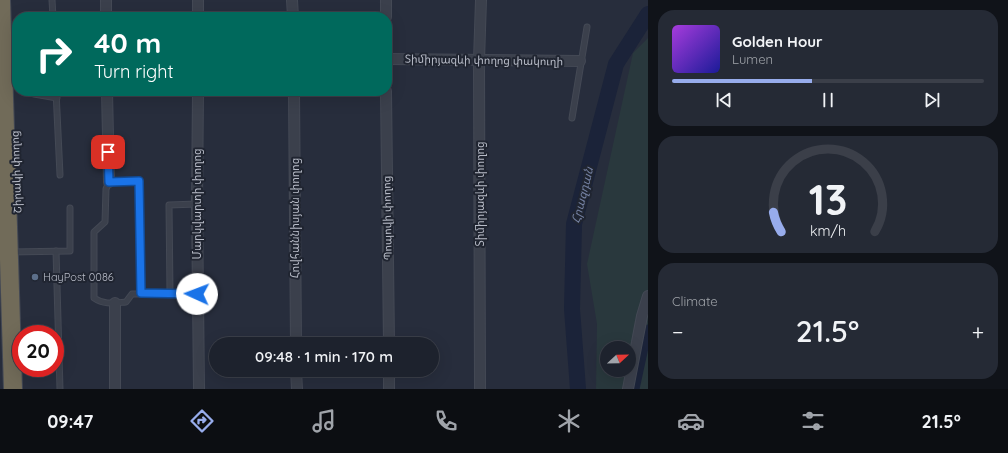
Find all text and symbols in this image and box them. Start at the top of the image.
text: 40 m [94,25,161,60]
icon: right [28,28,80,80]
text: Golden Hour [732,32,823,51]
text: Lumen [732,51,773,67]
street label: Տիմիրյազևի փողոց փակուղի [405,52,563,68]
text: Turn right [94,60,174,83]
icon: previous [713,89,735,111]
icon: pause [817,89,839,111]
icon: next [921,89,943,111]
street label: Շիրակի փողոց [8,130,24,214]
pin [91,135,125,169]
icon: arrive [97,141,119,163]
street label: Տիմիրյազևի փողոց [473,141,487,247]
street label: Մարկվարտի փողոց [190,148,204,260]
street label: Հովհաննիսյան փողոց [288,158,302,278]
water label: Հրազդան [568,165,596,225]
text: 13 [809,173,847,225]
street label: Պոպովի փողոց [379,176,395,260]
text: km/h [810,222,846,240]
place label: HayPost 0086 [43,270,114,284]
marker: HayPost 0086 [30,272,40,282]
position arrow [176,273,218,315]
text: Climate [672,293,718,309]
text: 21.5° [796,312,859,350]
text: − [672,318,683,346]
text: + [972,318,984,346]
speed limit sign: 20 [12,325,64,377]
north arrow [600,341,636,377]
map controls [600,341,636,377]
text: 09:48 · 1 min · 170 m [255,347,393,366]
icon: directions [188,407,216,435]
icon: music [310,407,338,435]
icon: phone [432,407,460,435]
icon: climate [555,407,583,435]
icon: car [677,407,705,435]
icon: filters [799,407,827,435]
text: 09:47 [47,410,93,433]
text: 21.5° [922,410,961,433]

